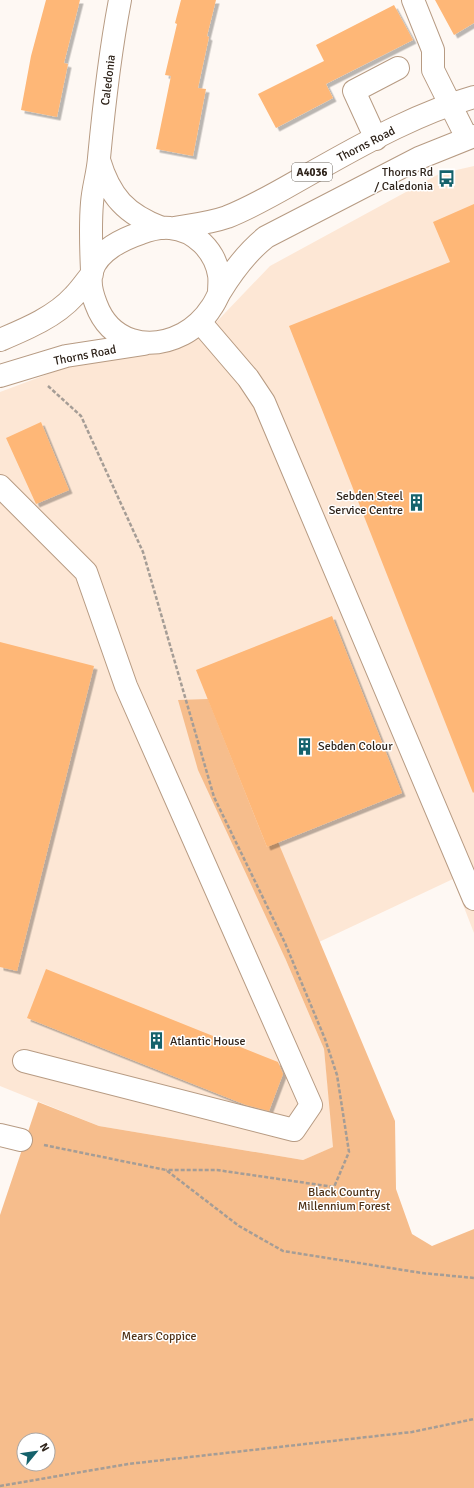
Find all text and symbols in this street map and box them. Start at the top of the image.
street label: Caledonia [98,54,119,106]
street label: Thorns Road [335,123,398,165]
road number: A4036 [292,163,332,181]
place label: Thorns Rd / Caledonia [374,165,433,194]
bus stop icon: Thorns Rd / Caledonia [436,169,456,189]
street label: Thorns Road [53,342,118,369]
place label: Sebden Steel Service Centre [329,489,403,518]
building icon: Sebden Steel Service Centre [406,493,426,513]
building icon: Sebden Colour [295,736,315,756]
place label: Sebden Colour [318,739,393,754]
building icon: Atlantic House [147,1031,167,1051]
place label: Atlantic House [170,1034,246,1049]
park label: Black Country Millennium Forest [298,1185,390,1214]
park label: Mears Coppice [121,1329,197,1344]
north arrow [16,1432,56,1472]
text: N [37,1441,52,1454]

